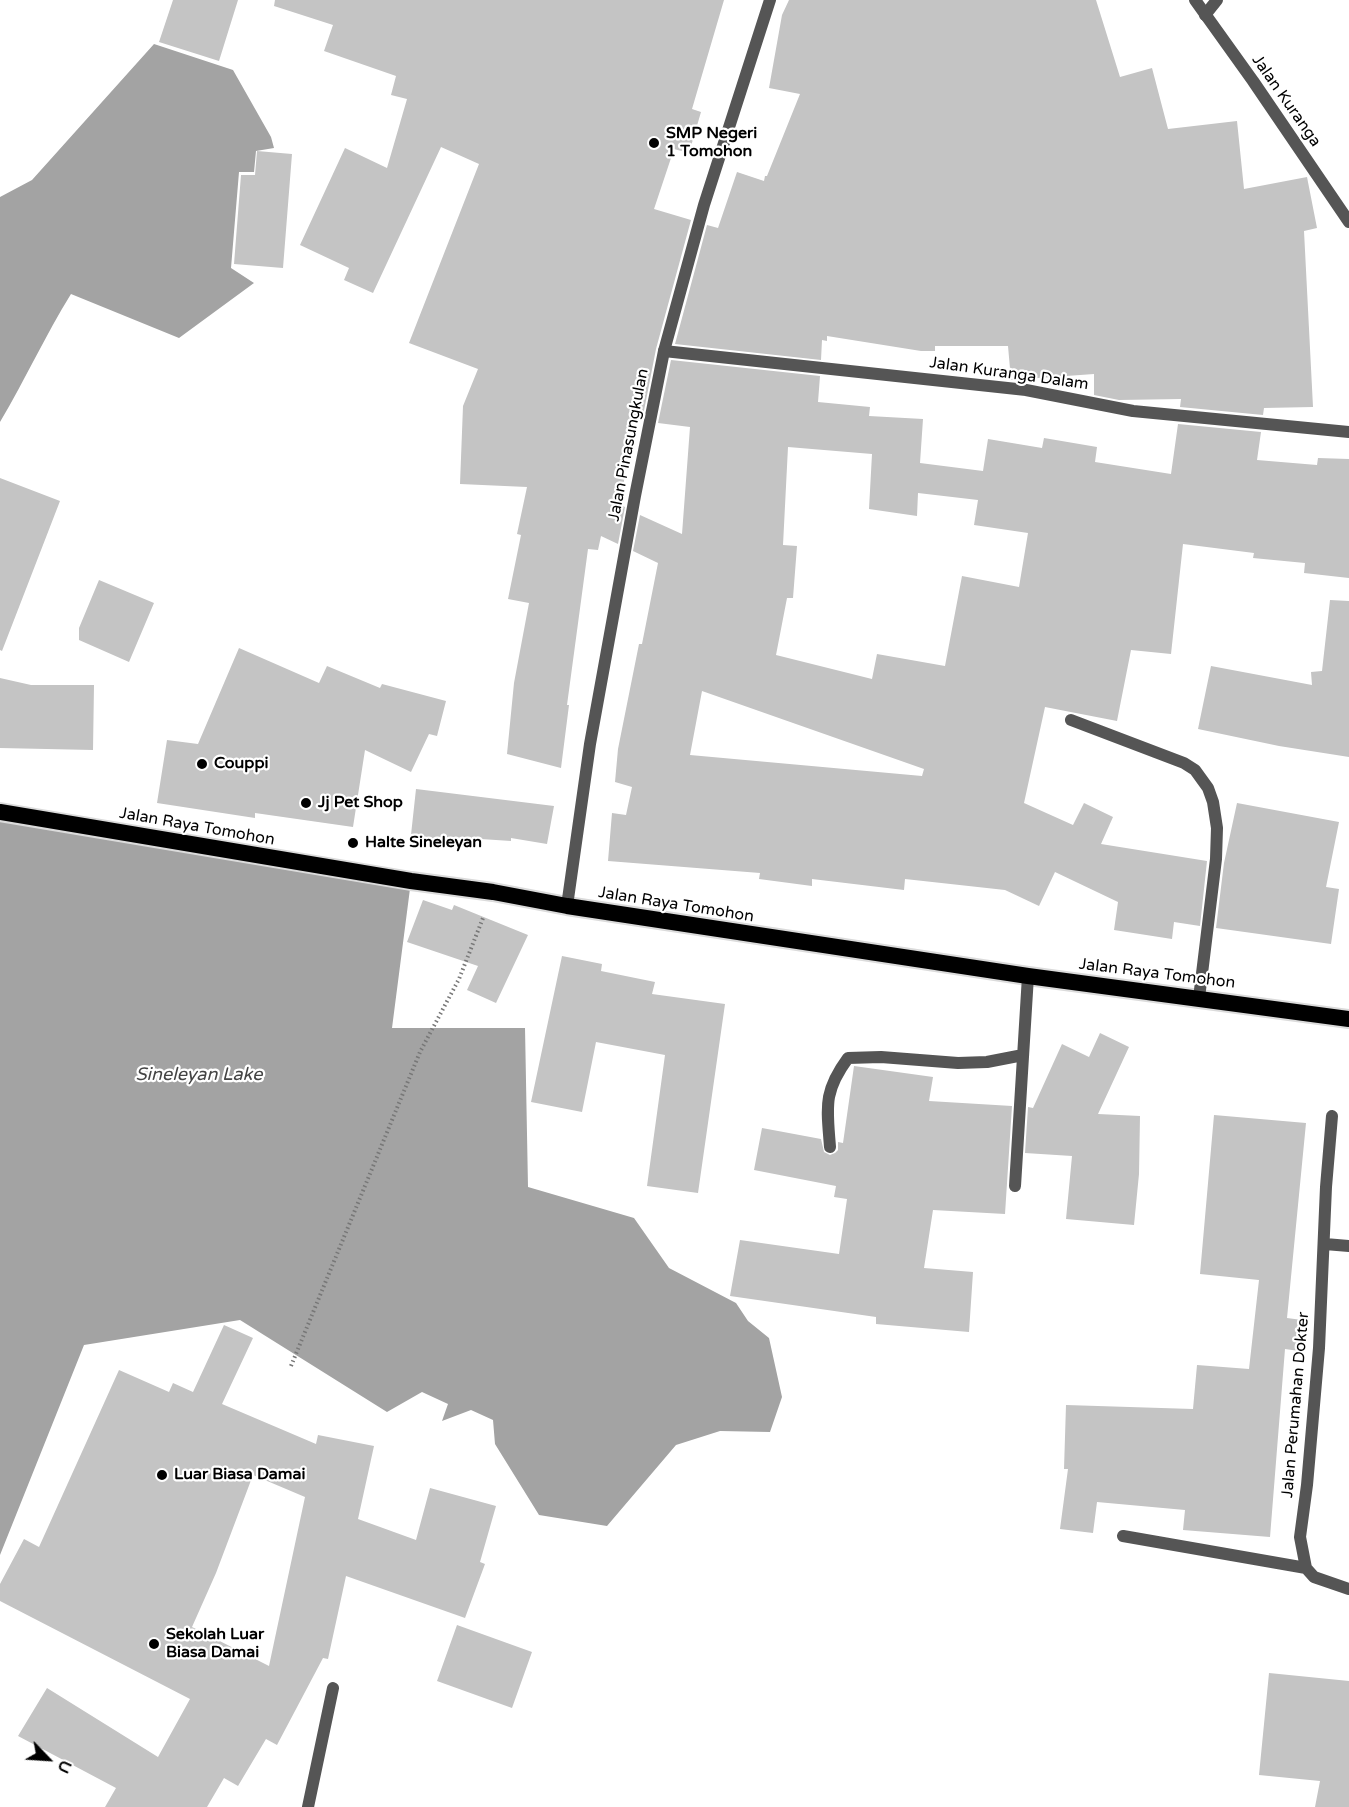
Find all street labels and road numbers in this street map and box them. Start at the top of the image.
street label: Jalan Kuranga [1247,51,1325,151]
street label: Jalan Kuranga Dalam [928,353,1090,395]
street label: Jalan Pinasungkulan [605,367,653,523]
street label: Jalan Raya Tomohon [118,804,276,850]
street label: Jalan Raya Tomohon [597,883,755,927]
street label: Jalan Raya Tomohon [1078,955,1236,993]
street label: Jalan Perumahan Dokter [1278,1311,1314,1499]

